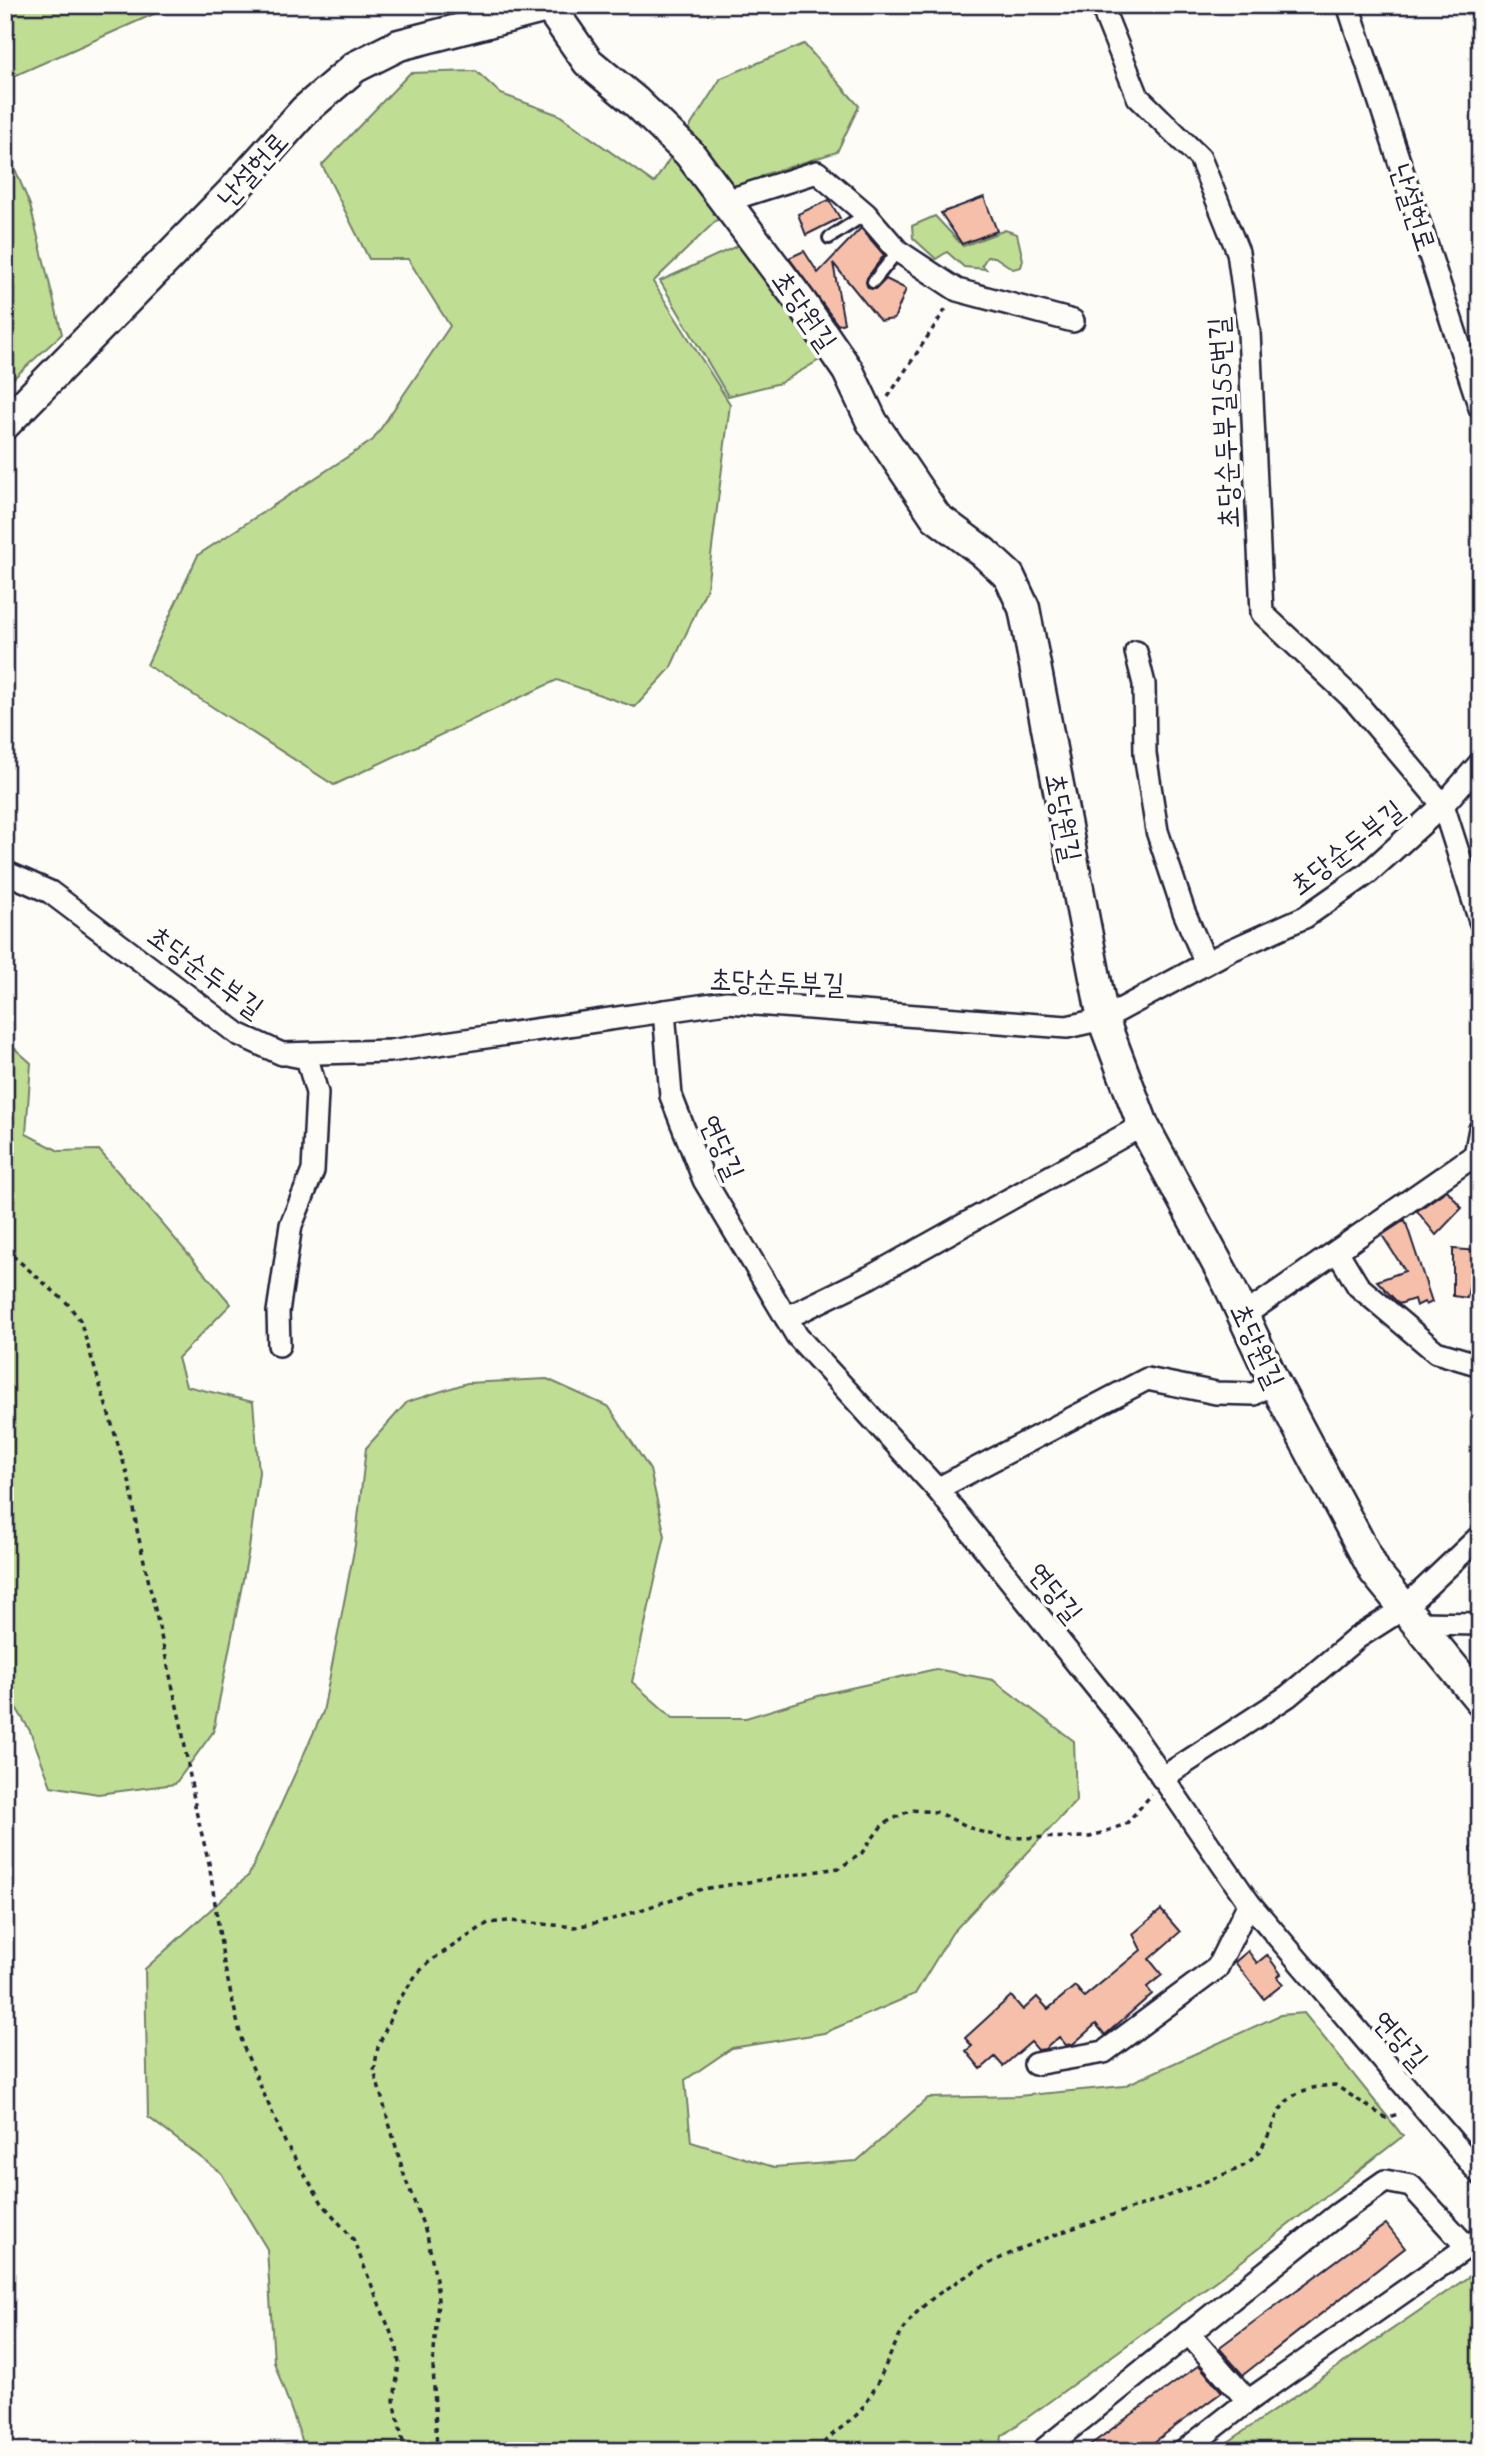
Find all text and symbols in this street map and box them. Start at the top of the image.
street label: 난설헌로 [209,124,300,219]
street label: 난설헌로 [1377,159,1444,257]
street label: 초당원길 [759,263,845,361]
street label: 초당순두부길55번길 [1200,316,1253,530]
street label: 초당원길 [1032,770,1089,866]
street label: 초당순두부길 [1282,792,1414,908]
street label: 초당순두부길 [137,918,271,1030]
street label: 초당순두부길 [709,962,845,1007]
street label: 연당길 [687,1109,752,1188]
street label: 초당원길 [1217,1297,1292,1396]
street label: 연당길 [1016,1555,1090,1633]
street label: 연당길 [1361,2003,1436,2081]

